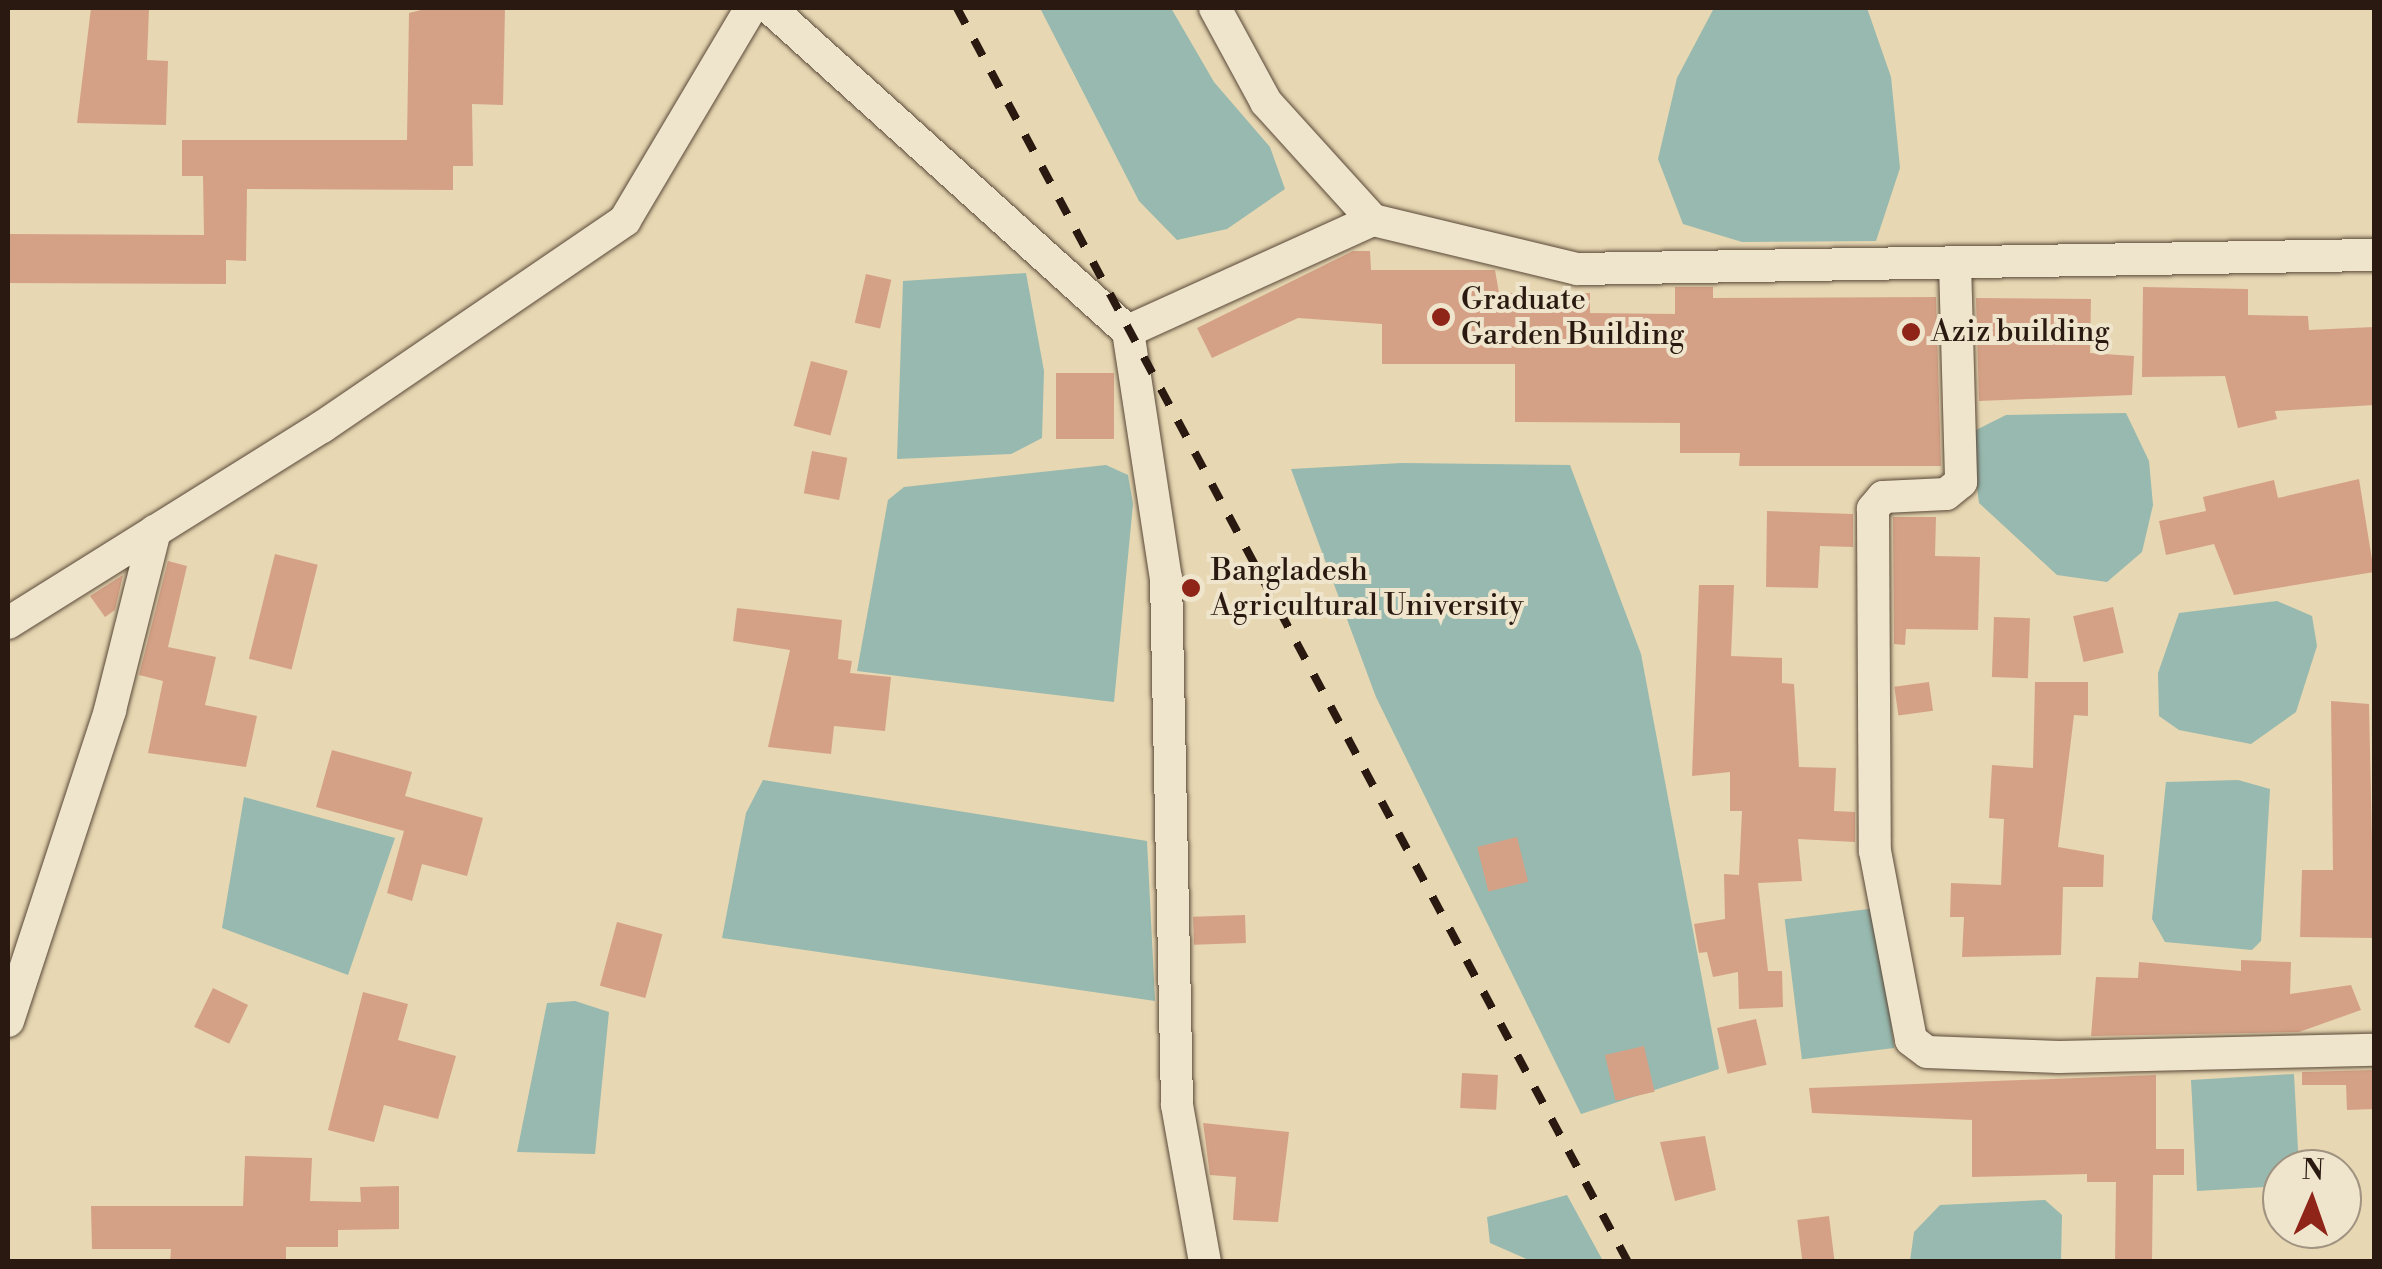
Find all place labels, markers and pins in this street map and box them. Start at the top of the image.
place label: Graduate Garden Building [1461,282,1685,352]
marker: Graduate Garden Building [1430,306,1452,328]
place label: Aziz building [1931,314,2110,350]
marker: Aziz building [1900,321,1922,343]
place label: Bangladesh Agricultural University [1211,553,1524,624]
marker: Bangladesh Agricultural University [1180,577,1202,599]

